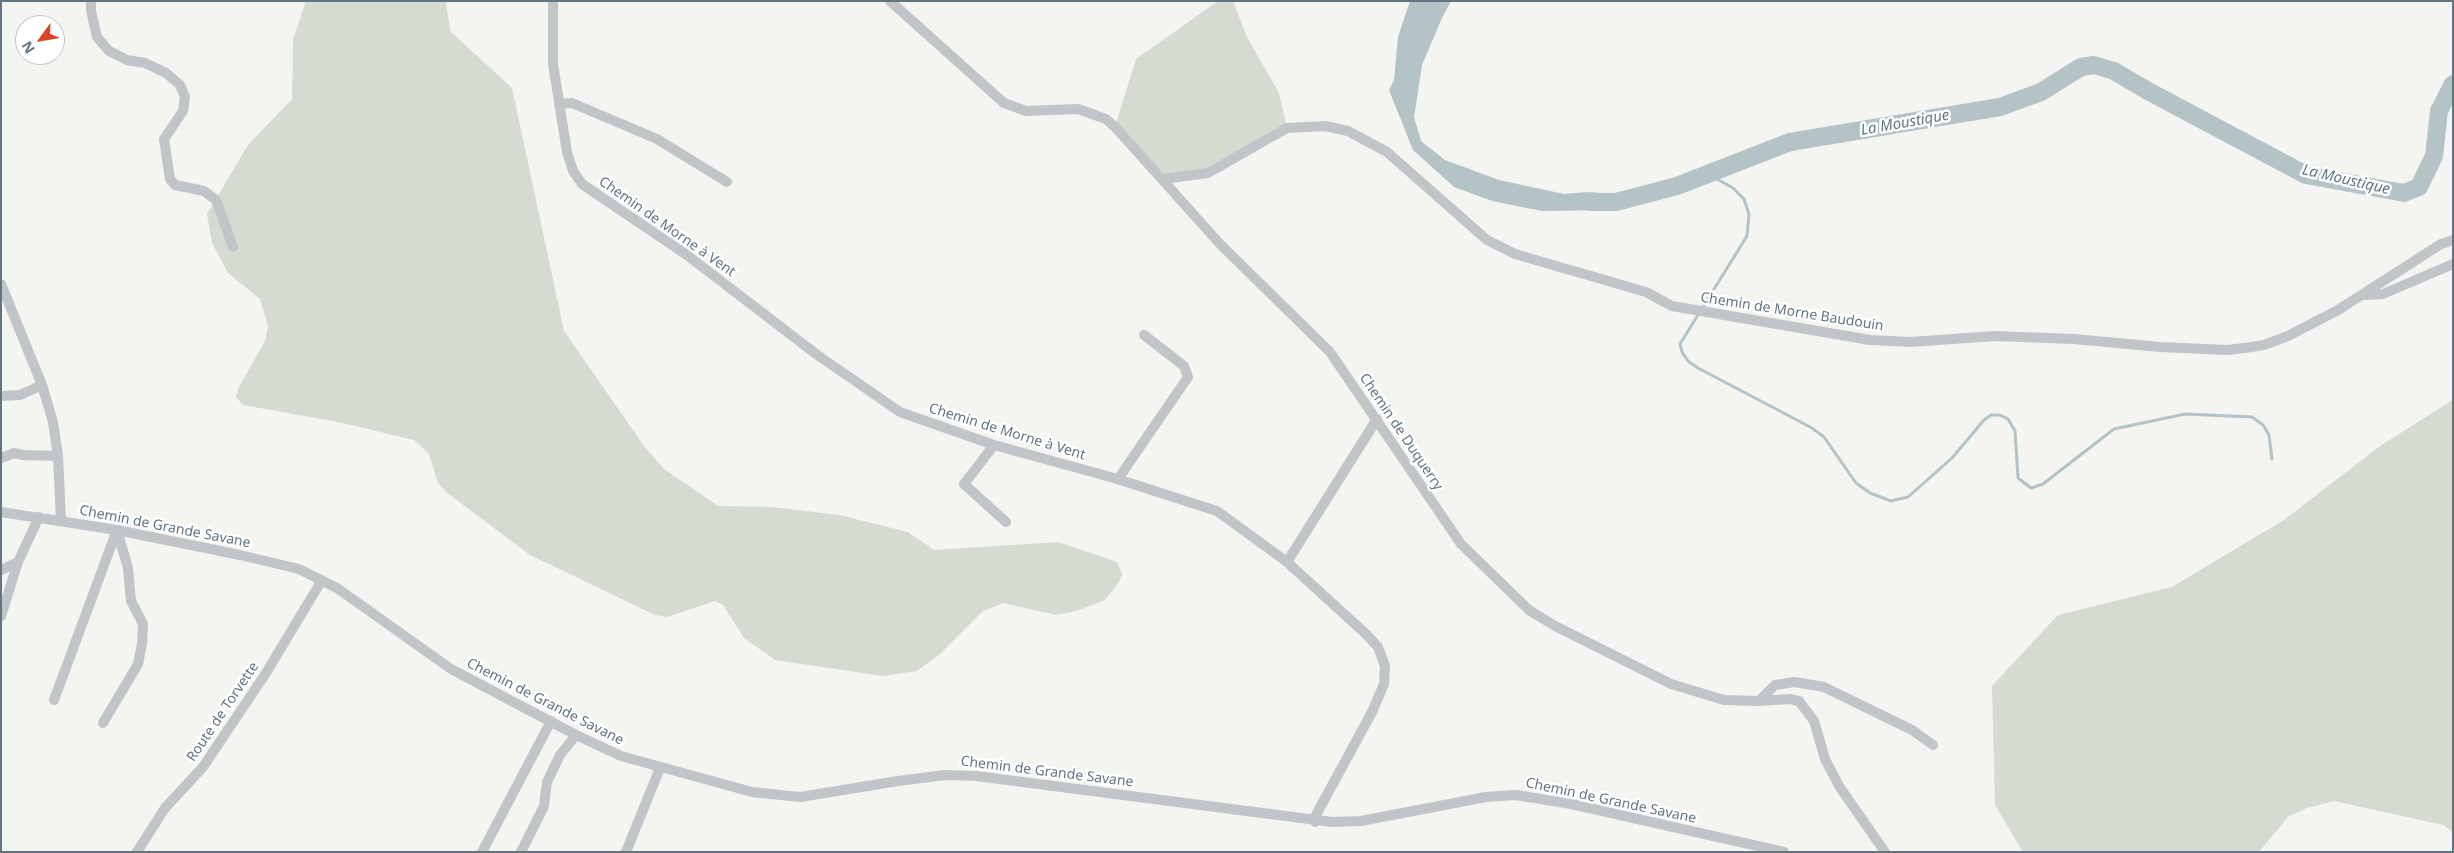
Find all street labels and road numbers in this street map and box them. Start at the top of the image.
street label: Chemin de Morne à Vent [595,173,739,281]
street label: Chemin de Morne Baudouin [1699,289,1885,335]
street label: Chemin de Duquerry [1356,370,1446,494]
street label: Chemin de Morne à Vent [927,400,1087,464]
street label: Chemin de Grande Savane [78,502,252,552]
street label: Chemin de Grande Savane [464,655,626,749]
street label: Route de Torvette [183,659,263,765]
street label: Chemin de Grande Savane [960,753,1134,791]
street label: Chemin de Grande Savane [1524,775,1698,827]

